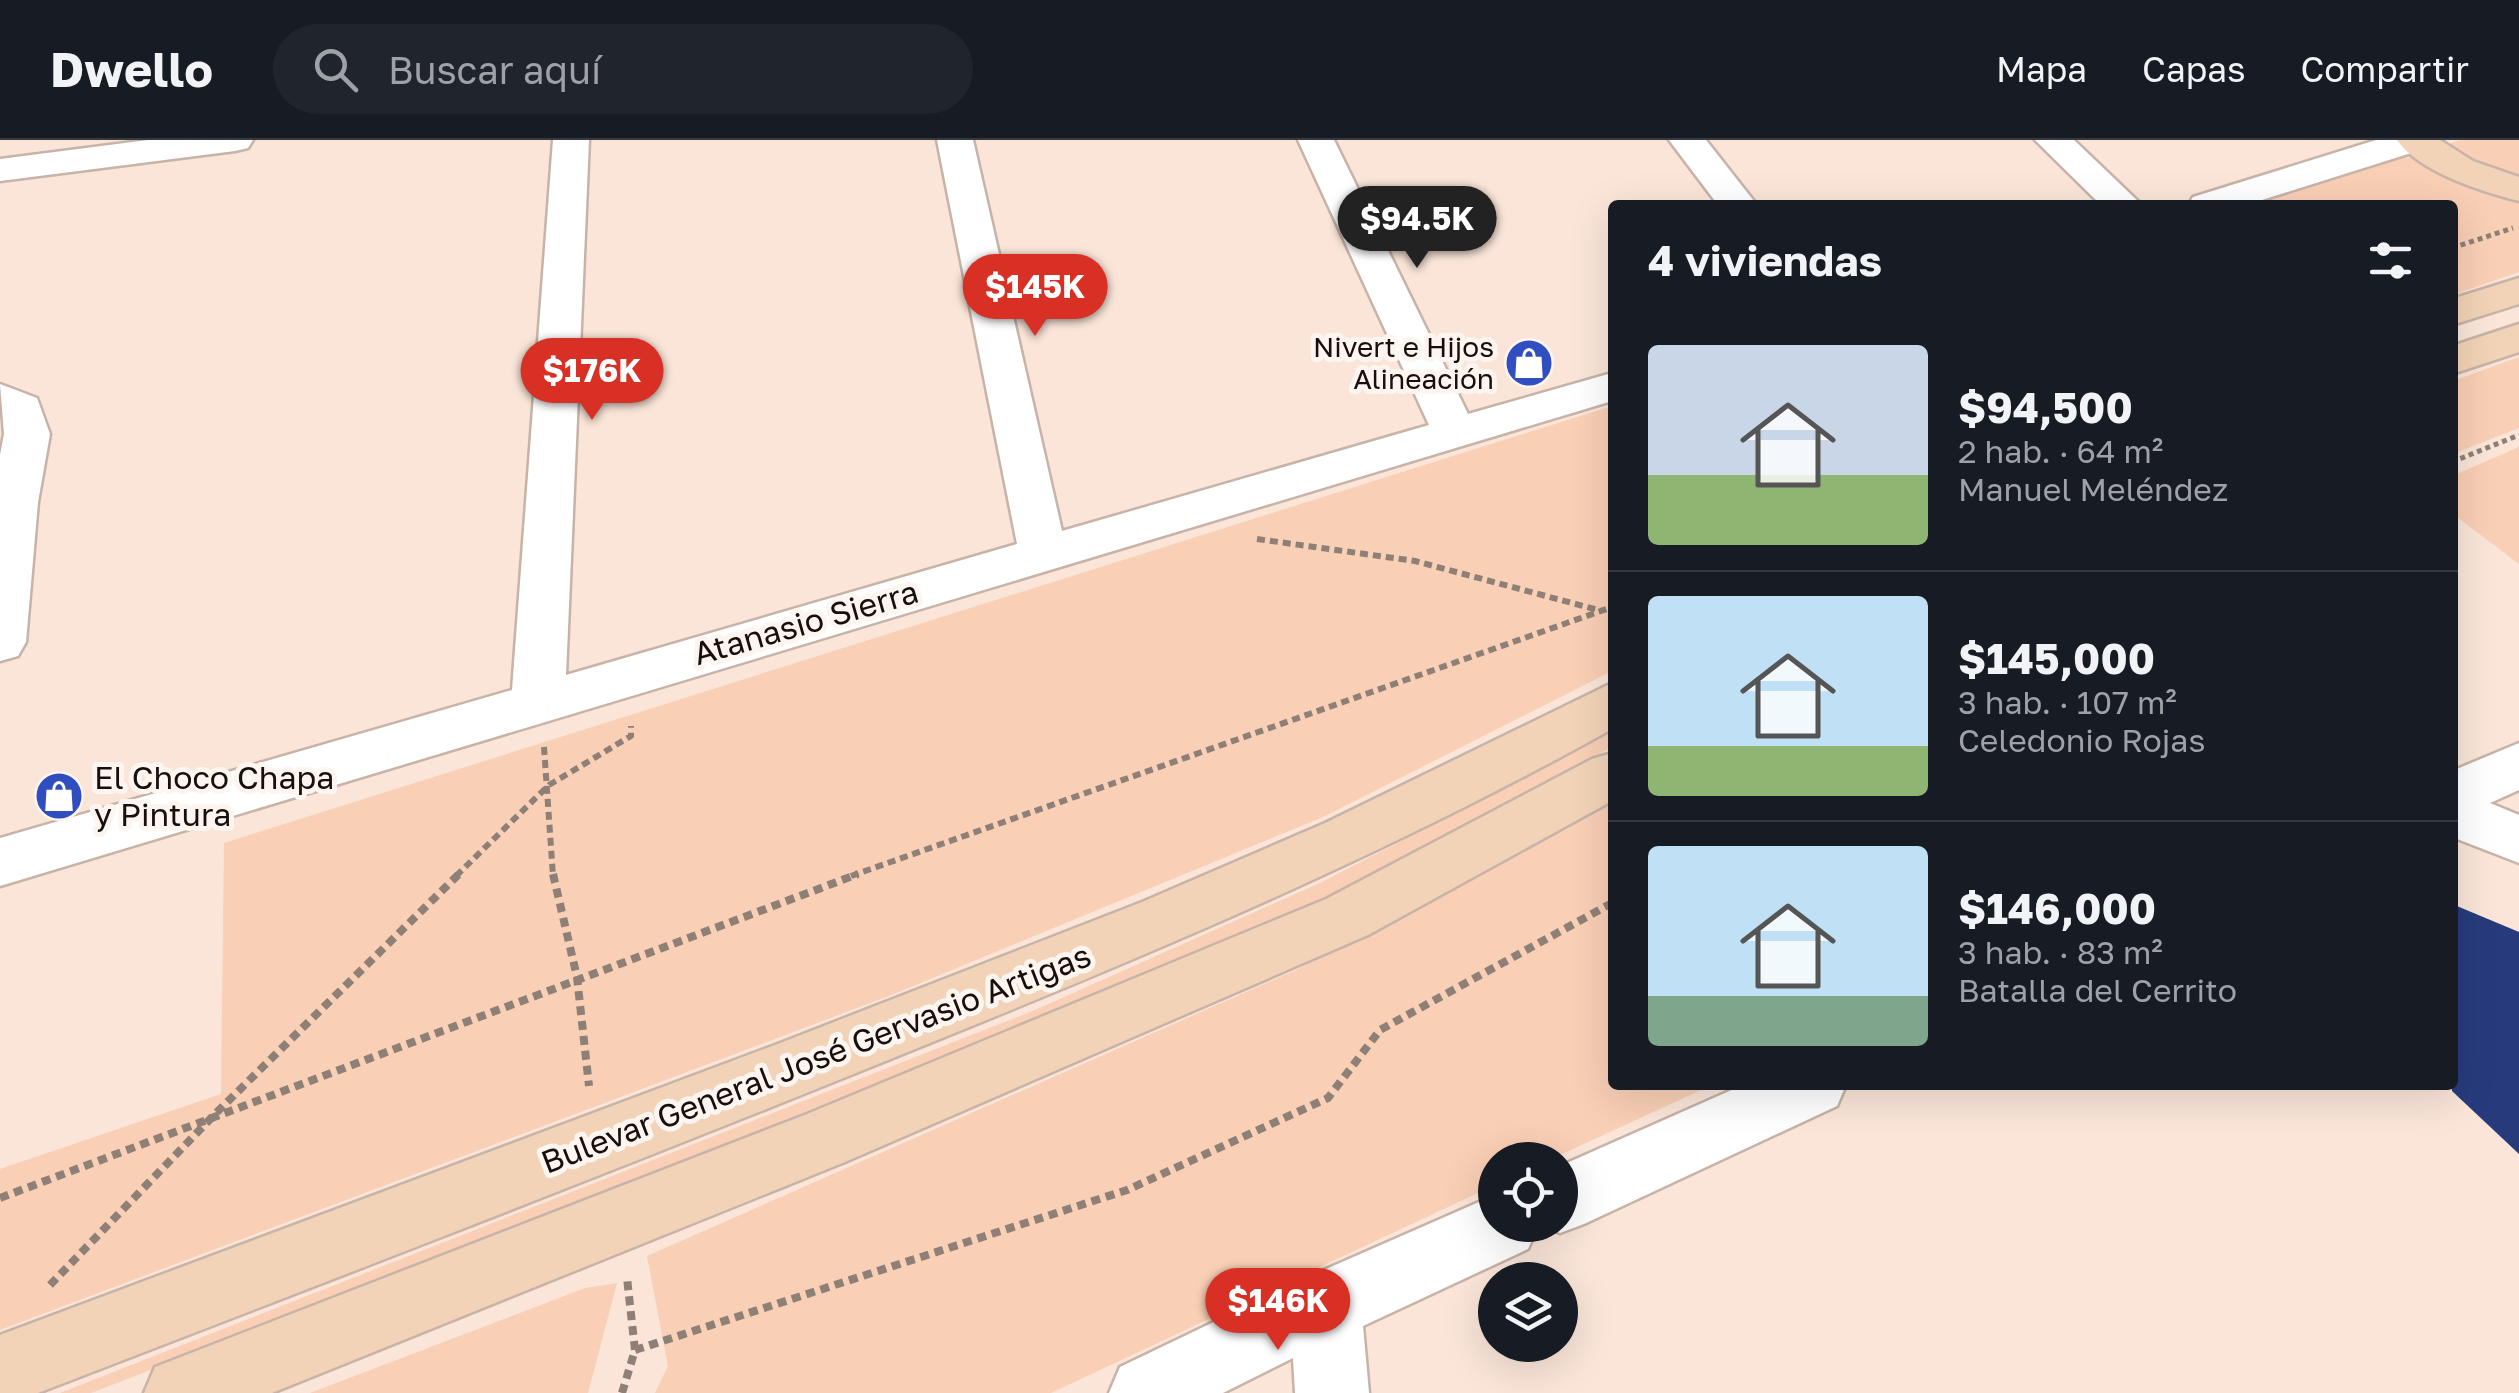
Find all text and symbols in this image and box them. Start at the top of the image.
search box [273,24,973,114]
text: Dwello [50,40,213,98]
icon: search [308,42,363,97]
text: Buscar aquí [388,47,601,92]
text: Mapa [1996,48,2087,90]
text: Capas [2142,48,2246,90]
text: Compartir [2301,48,2469,90]
pin: $94.5K [1336,186,1498,271]
text: $94.5K [1360,199,1474,237]
icon: filters [2363,233,2418,288]
text: 4 viviendas [1648,235,1882,285]
pin: $145K [965,254,1105,339]
text: $145K [985,267,1085,305]
place label: Nivert e Hijos Alineación [1313,330,1494,395]
shop icon: Nivert e Hijos Alineación [1503,337,1555,389]
pin: $176K [522,338,662,423]
text: $176K [543,351,641,389]
text: $94,500 [1958,382,2133,432]
icon: home [1728,385,1848,505]
text: 2 hab. · 64 m² [1958,432,2163,470]
text: Manuel Meléndez [1958,470,2228,508]
street label: Atanasio Sierra [689,572,922,672]
text: $145,000 [1958,633,2155,683]
icon: home [1728,636,1848,756]
text: 3 hab. · 107 m² [1958,683,2177,721]
text: Celedonio Rojas [1958,721,2205,759]
place label: El Choco Chapa y Pintura [94,758,334,833]
shop icon: El Choco Chapa y Pintura [33,770,85,822]
text: $146,000 [1958,883,2156,933]
icon: home [1728,886,1848,1006]
text: 3 hab. · 83 m² [1958,933,2163,971]
street label: Bulevar General José Gervasio Artigas [536,935,1096,1181]
text: Batalla del Cerrito [1958,971,2237,1009]
map controls [1478,1142,1578,1362]
button: locate [1478,1142,1578,1242]
button: layers [1478,1262,1578,1362]
pin: $146K [1208,1268,1348,1353]
text: $146K [1227,1281,1329,1319]

